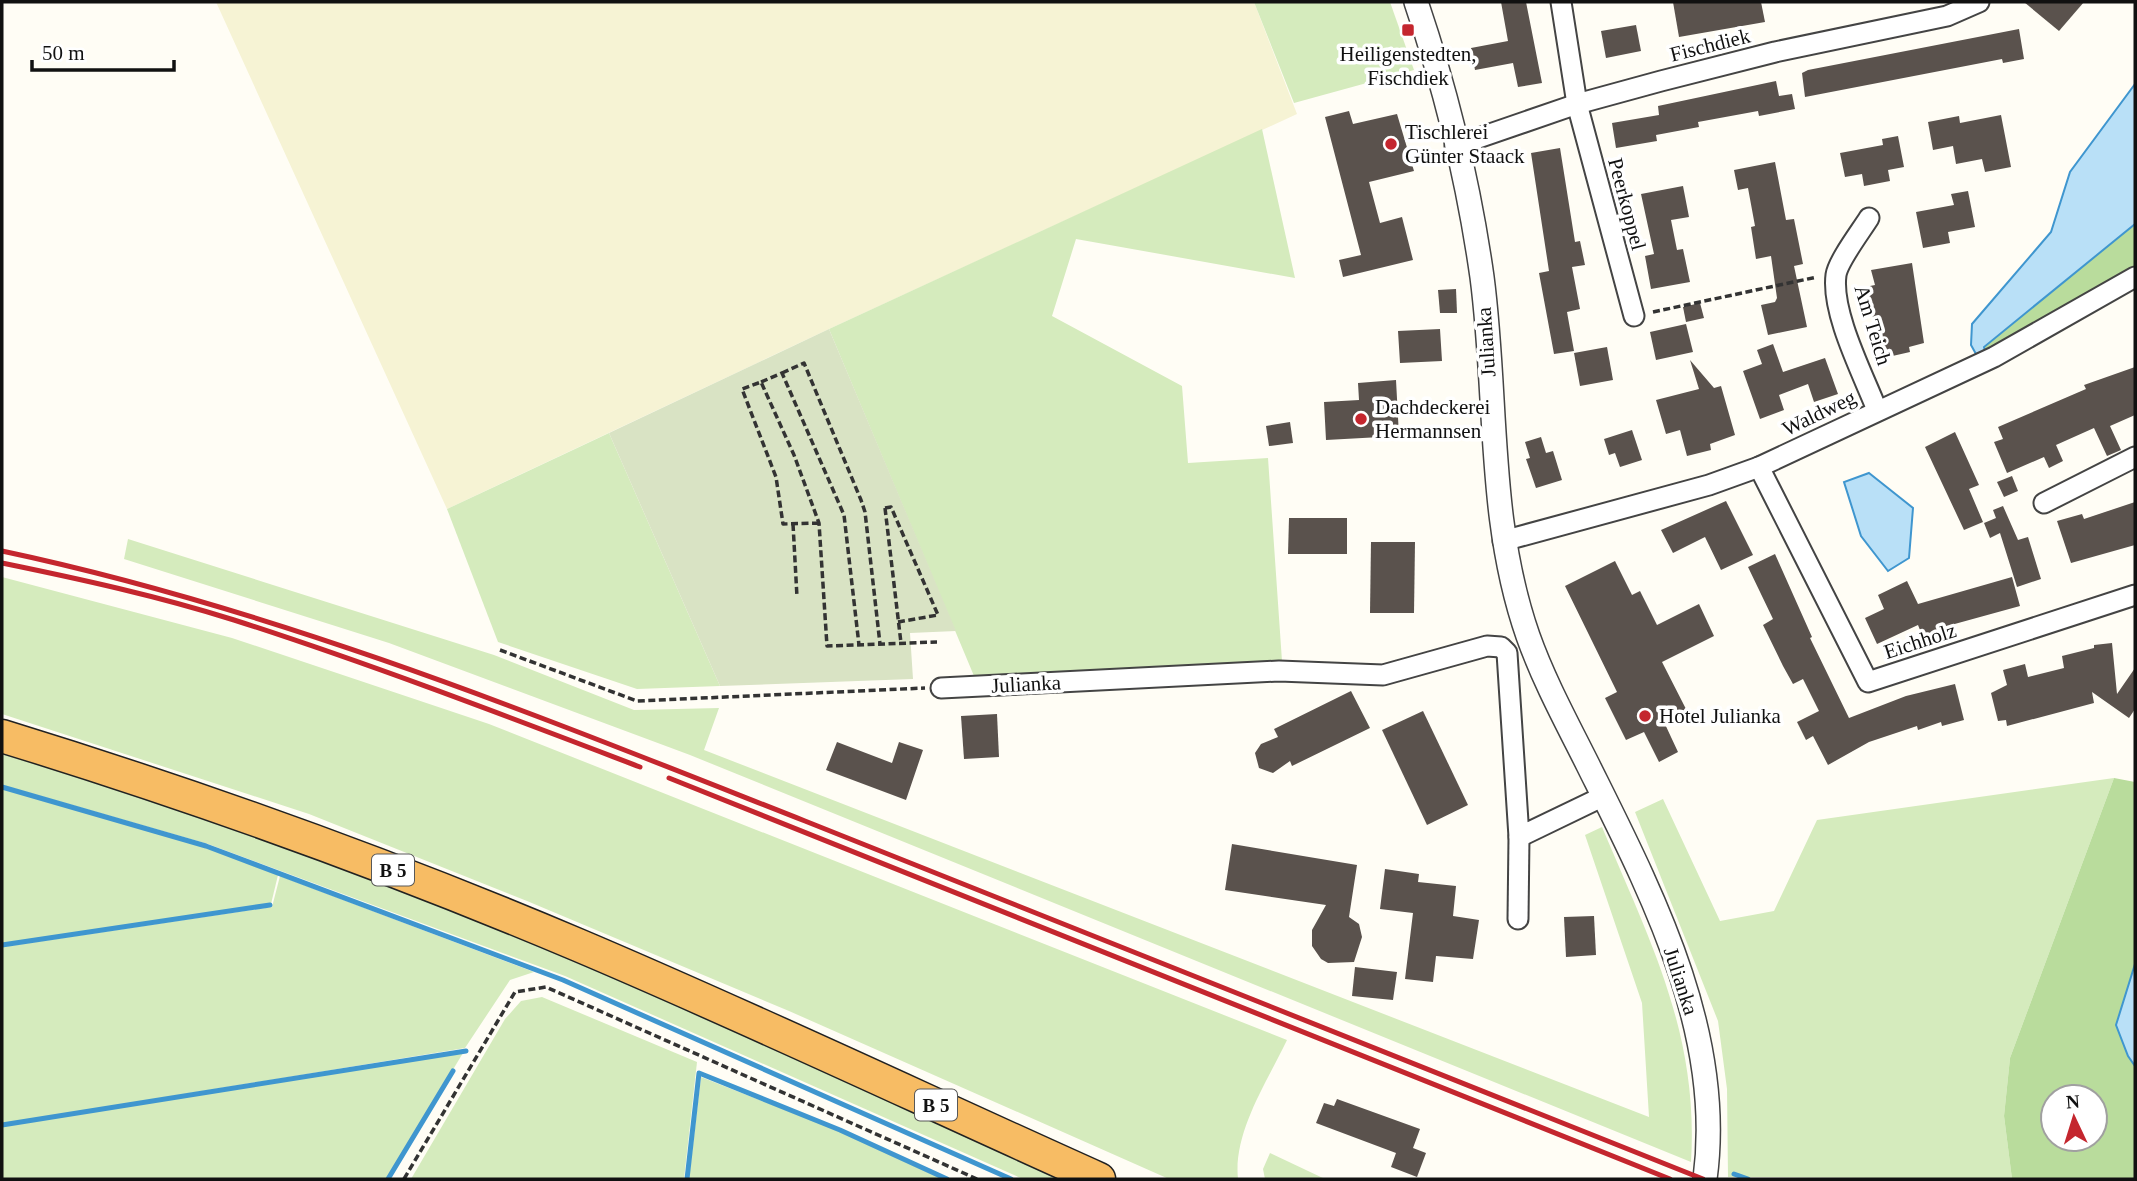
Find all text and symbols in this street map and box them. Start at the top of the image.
marker: Heiligenstedten, Fischdiek [1400,22,1416,38]
street label: Fischdiek [1667,23,1753,67]
scale bar [32,28,173,72]
text: 50 m [42,41,85,65]
place label: Heiligenstedten, Fischdiek [1339,42,1477,90]
place label: Tischlerei Günter Staack [1405,120,1525,168]
marker: Tischlerei Günter Staack [1383,136,1399,152]
street label: Peerkoppel [1603,155,1651,253]
street label: Am Teich [1849,282,1897,369]
street label: Julianka [1472,306,1500,378]
street label: Waldweg [1778,385,1860,441]
place label: Dachdeckerei Hermannsen [1375,395,1491,443]
marker: Dachdeckerei Hermannsen [1353,411,1369,427]
street label: Eichholz [1881,618,1959,664]
street label: Julianka [990,670,1062,698]
place label: Hotel Julianka [1659,704,1782,728]
marker: Hotel Julianka [1637,708,1653,724]
road number: B 5 [372,855,414,886]
street label: Julianka [1659,944,1703,1019]
north arrow [2039,1083,2109,1153]
road number: B 5 [915,1090,957,1120]
text: N [2065,1091,2081,1112]

